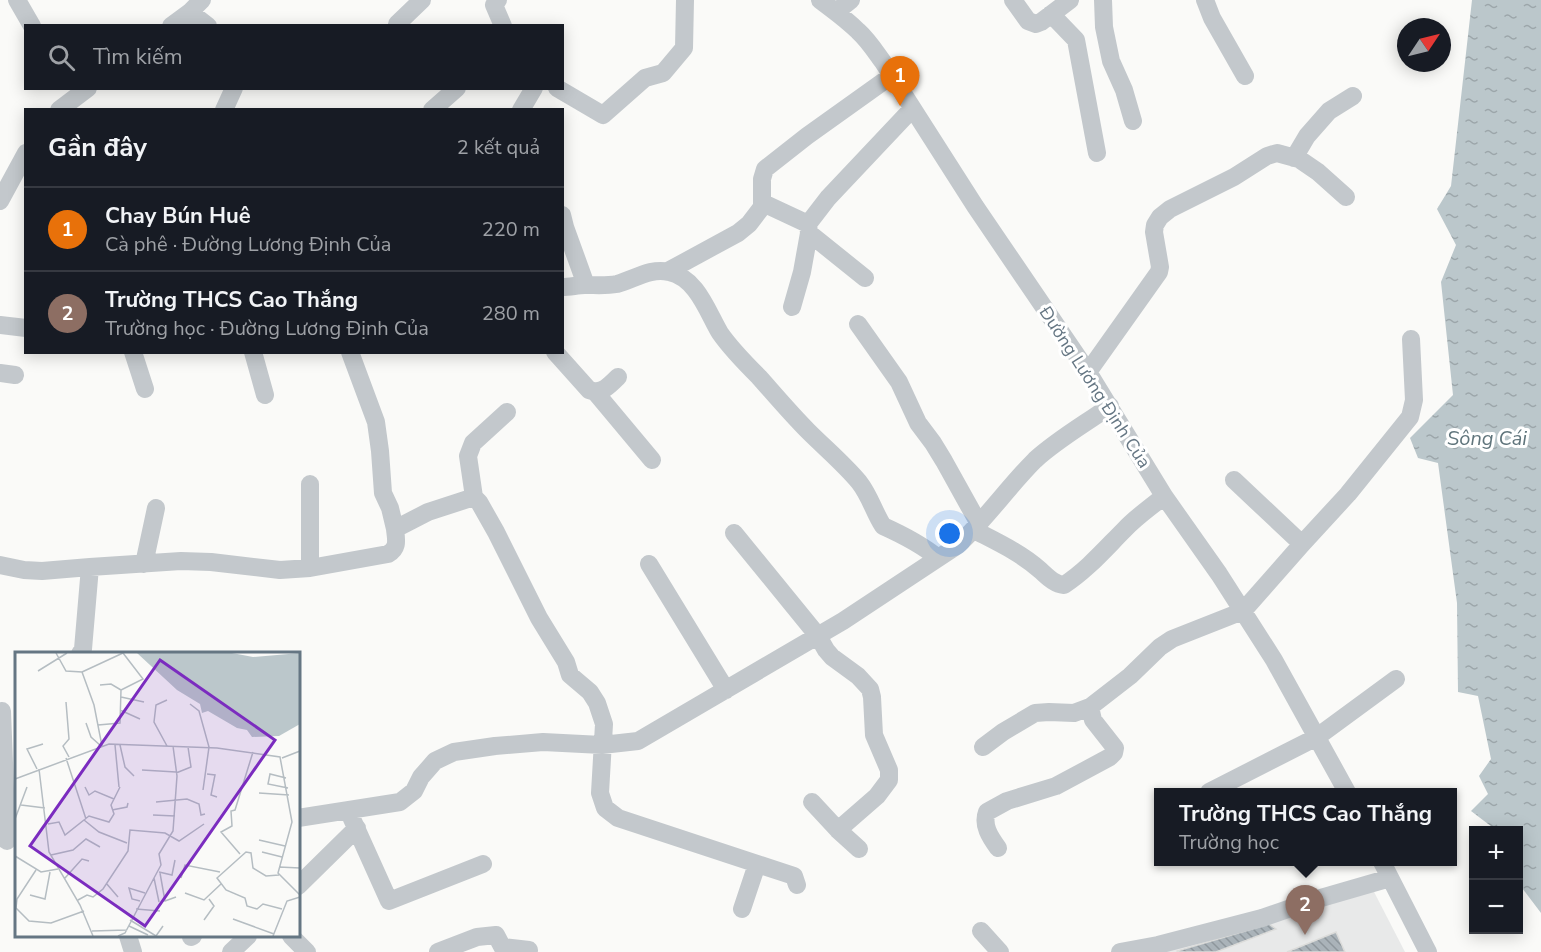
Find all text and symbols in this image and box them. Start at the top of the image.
north arrow [1397,18,1451,72]
search box [24,24,564,90]
icon: search [45,41,78,74]
text: Tìm kiếm [93,42,182,72]
pin: 1 [880,57,920,106]
text: Gần đây [48,130,147,165]
text: 2 kết quả [457,134,540,161]
text: Chay Bún Huê [105,201,251,231]
text: 1 [62,216,74,243]
text: 220 m [482,216,540,243]
text: Cà phê · Đường Lương Định Của [105,231,391,258]
text: Trường THCS Cao Thắng [105,285,358,315]
text: 2 [62,300,74,327]
text: 280 m [482,300,540,327]
street label: Đường Lương Định Của [1033,301,1156,472]
text: Trường học · Đường Lương Định Của [105,315,429,342]
water label: Sông Cái [1447,425,1527,452]
your location [935,519,964,548]
inset map [15,652,300,937]
popup [1154,788,1457,866]
text: Trường THCS Cao Thắng [1179,799,1432,829]
map controls [1469,826,1523,934]
button: + [1469,826,1523,880]
text: Trường học [1179,829,1279,856]
button: − [1469,880,1523,934]
pin: 2 [1286,886,1324,935]

